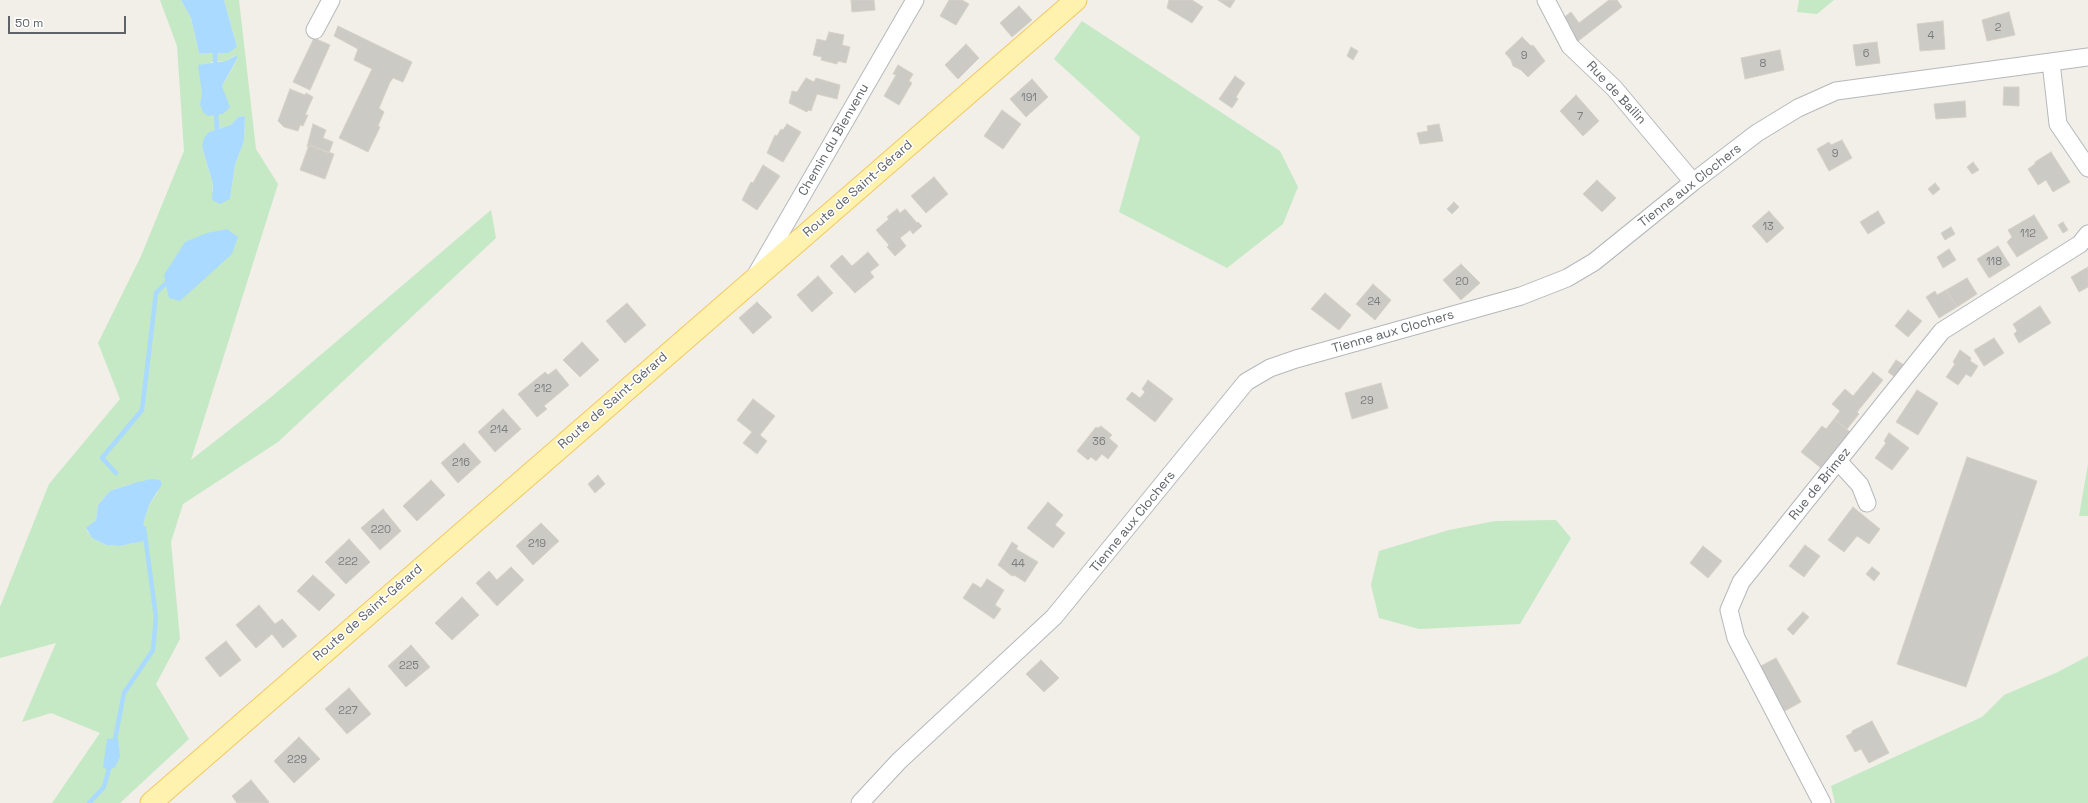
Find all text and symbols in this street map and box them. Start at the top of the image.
scale bar [10,8,128,34]
text: 50 m [15,15,43,31]
house number: 2 [1995,21,2001,35]
house number: 4 [1928,29,1934,43]
house number: 6 [1863,47,1869,61]
house number: 9 [1521,49,1527,63]
house number: 8 [1760,57,1766,71]
street label: Rue de Bailin [1583,58,1649,128]
street label: Chemin du Bienvenu [796,81,872,199]
house number: 191 [1021,91,1037,105]
house number: 7 [1577,110,1583,124]
street label: Route de Saint-Gérard [800,137,916,241]
street label: Tienne aux Clochers [1635,141,1745,231]
house number: 9 [1832,147,1838,161]
house number: 13 [1762,220,1774,234]
house number: 112 [2020,227,2036,241]
house number: 118 [1986,255,2002,269]
house number: 20 [1455,275,1469,289]
house number: 24 [1367,295,1381,309]
street label: Tienne aux Clochers [1330,307,1456,357]
street label: Route de Saint-Gérard [555,349,671,453]
house number: 212 [534,382,552,396]
house number: 29 [1360,394,1374,408]
house number: 214 [490,423,508,437]
house number: 36 [1092,435,1106,449]
street label: Rue de Brimez [1786,445,1854,523]
house number: 216 [452,456,470,470]
street label: Tienne aux Clochers [1087,468,1179,576]
house number: 220 [371,523,391,537]
house number: 219 [528,537,546,551]
house number: 222 [338,555,358,569]
house number: 44 [1011,557,1025,571]
street label: Route de Saint-Gérard [310,561,426,665]
house number: 225 [399,659,419,673]
house number: 227 [338,704,358,718]
house number: 229 [287,753,307,767]

